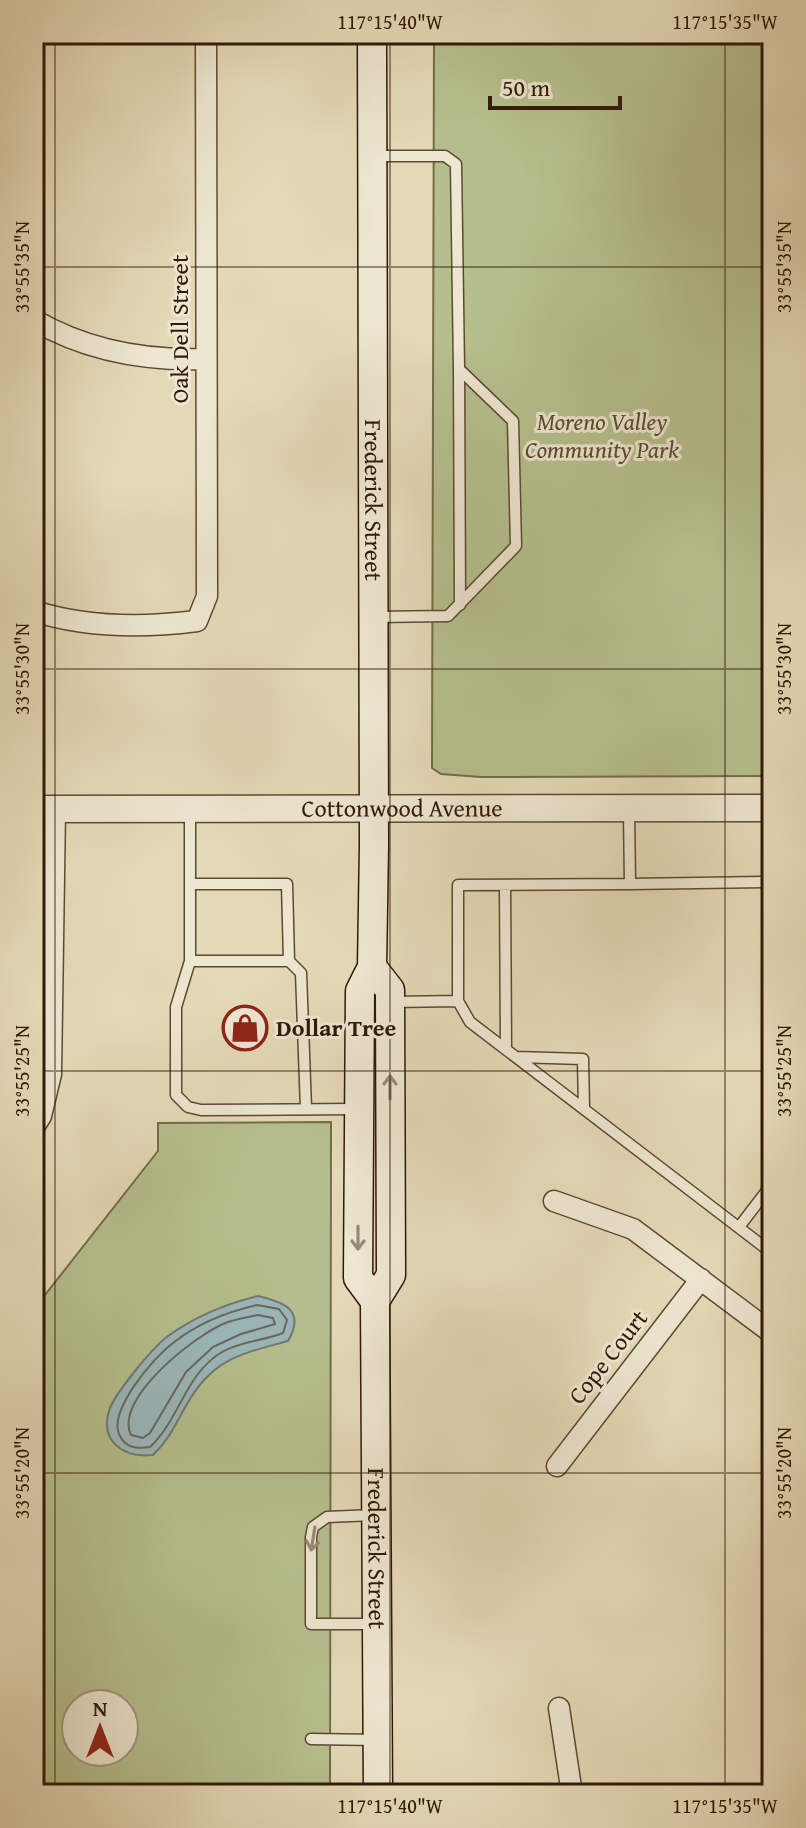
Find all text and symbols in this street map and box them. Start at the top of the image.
text: 117°15'40"W [337,7,443,36]
text: 117°15'35"W [672,7,778,36]
scale bar [490,60,620,110]
text: 50 m [502,70,550,105]
text: 33°55'35"N [7,221,36,313]
text: 33°55'35"N [769,221,798,313]
street label: Oak Dell Street [162,254,197,403]
park label: Moreno Valley Community Park [525,404,679,467]
street label: Frederick Street [356,419,391,581]
text: 33°55'30"N [7,623,36,715]
text: 33°55'30"N [769,623,798,715]
street label: Cottonwood Avenue [301,790,503,826]
shop icon: Dollar Tree [221,1004,269,1052]
place label: Dollar Tree [276,1010,397,1045]
text: 33°55'25"N [7,1025,36,1117]
text: 33°55'25"N [769,1025,798,1117]
one-way arrow [382,1074,398,1101]
one-way arrow [350,1224,366,1251]
street label: Cope Court [560,1302,656,1411]
text: 33°55'20"N [7,1427,36,1519]
text: 33°55'20"N [769,1427,798,1519]
street label: Frederick Street [359,1467,395,1630]
one-way arrow [305,1525,320,1551]
north arrow [60,1688,140,1768]
text: N [93,1692,108,1724]
text: 117°15'40"W [337,1791,443,1820]
text: 117°15'35"W [672,1791,778,1820]

